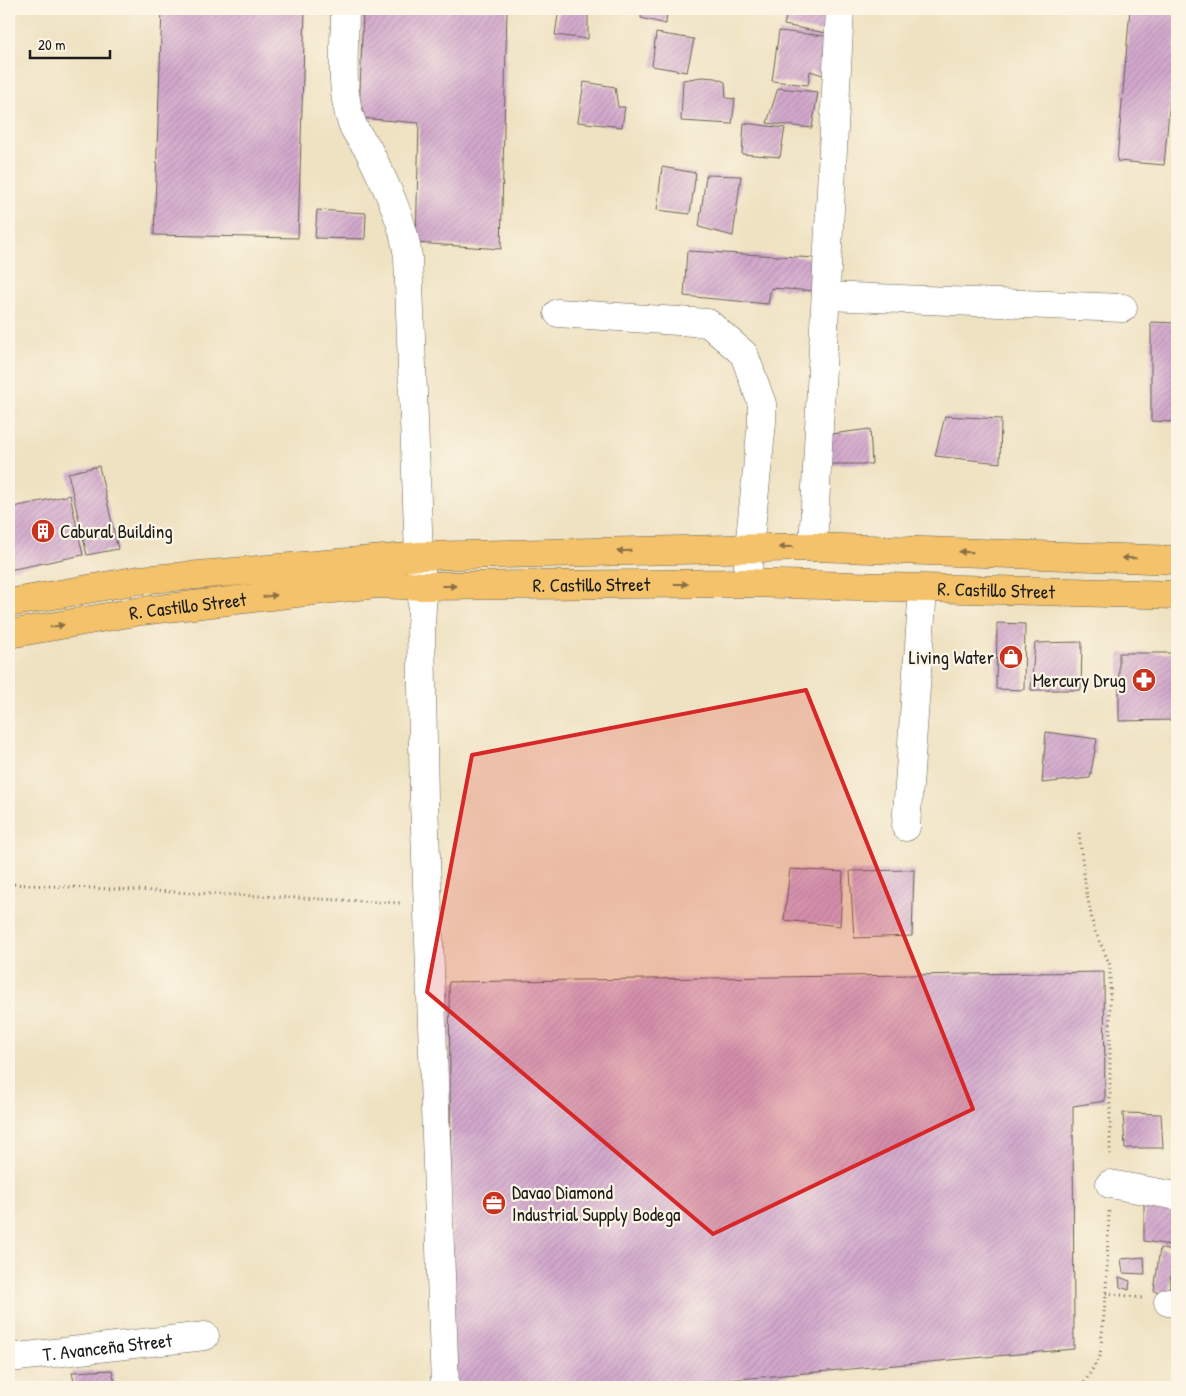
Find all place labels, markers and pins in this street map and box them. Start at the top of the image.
building icon: Cabural Building [30,518,56,544]
place label: Cabural Building [60,518,173,544]
place label: Living Water [909,644,995,670]
shop icon: Living Water [998,644,1024,670]
place label: Mercury Drug [1033,667,1126,693]
pharmacy icon: Mercury Drug [1131,667,1157,693]
place label: Davao Diamond Industrial Supply Bodega [512,1179,681,1227]
office icon: Davao Diamond Industrial Supply Bodega [481,1190,507,1216]

